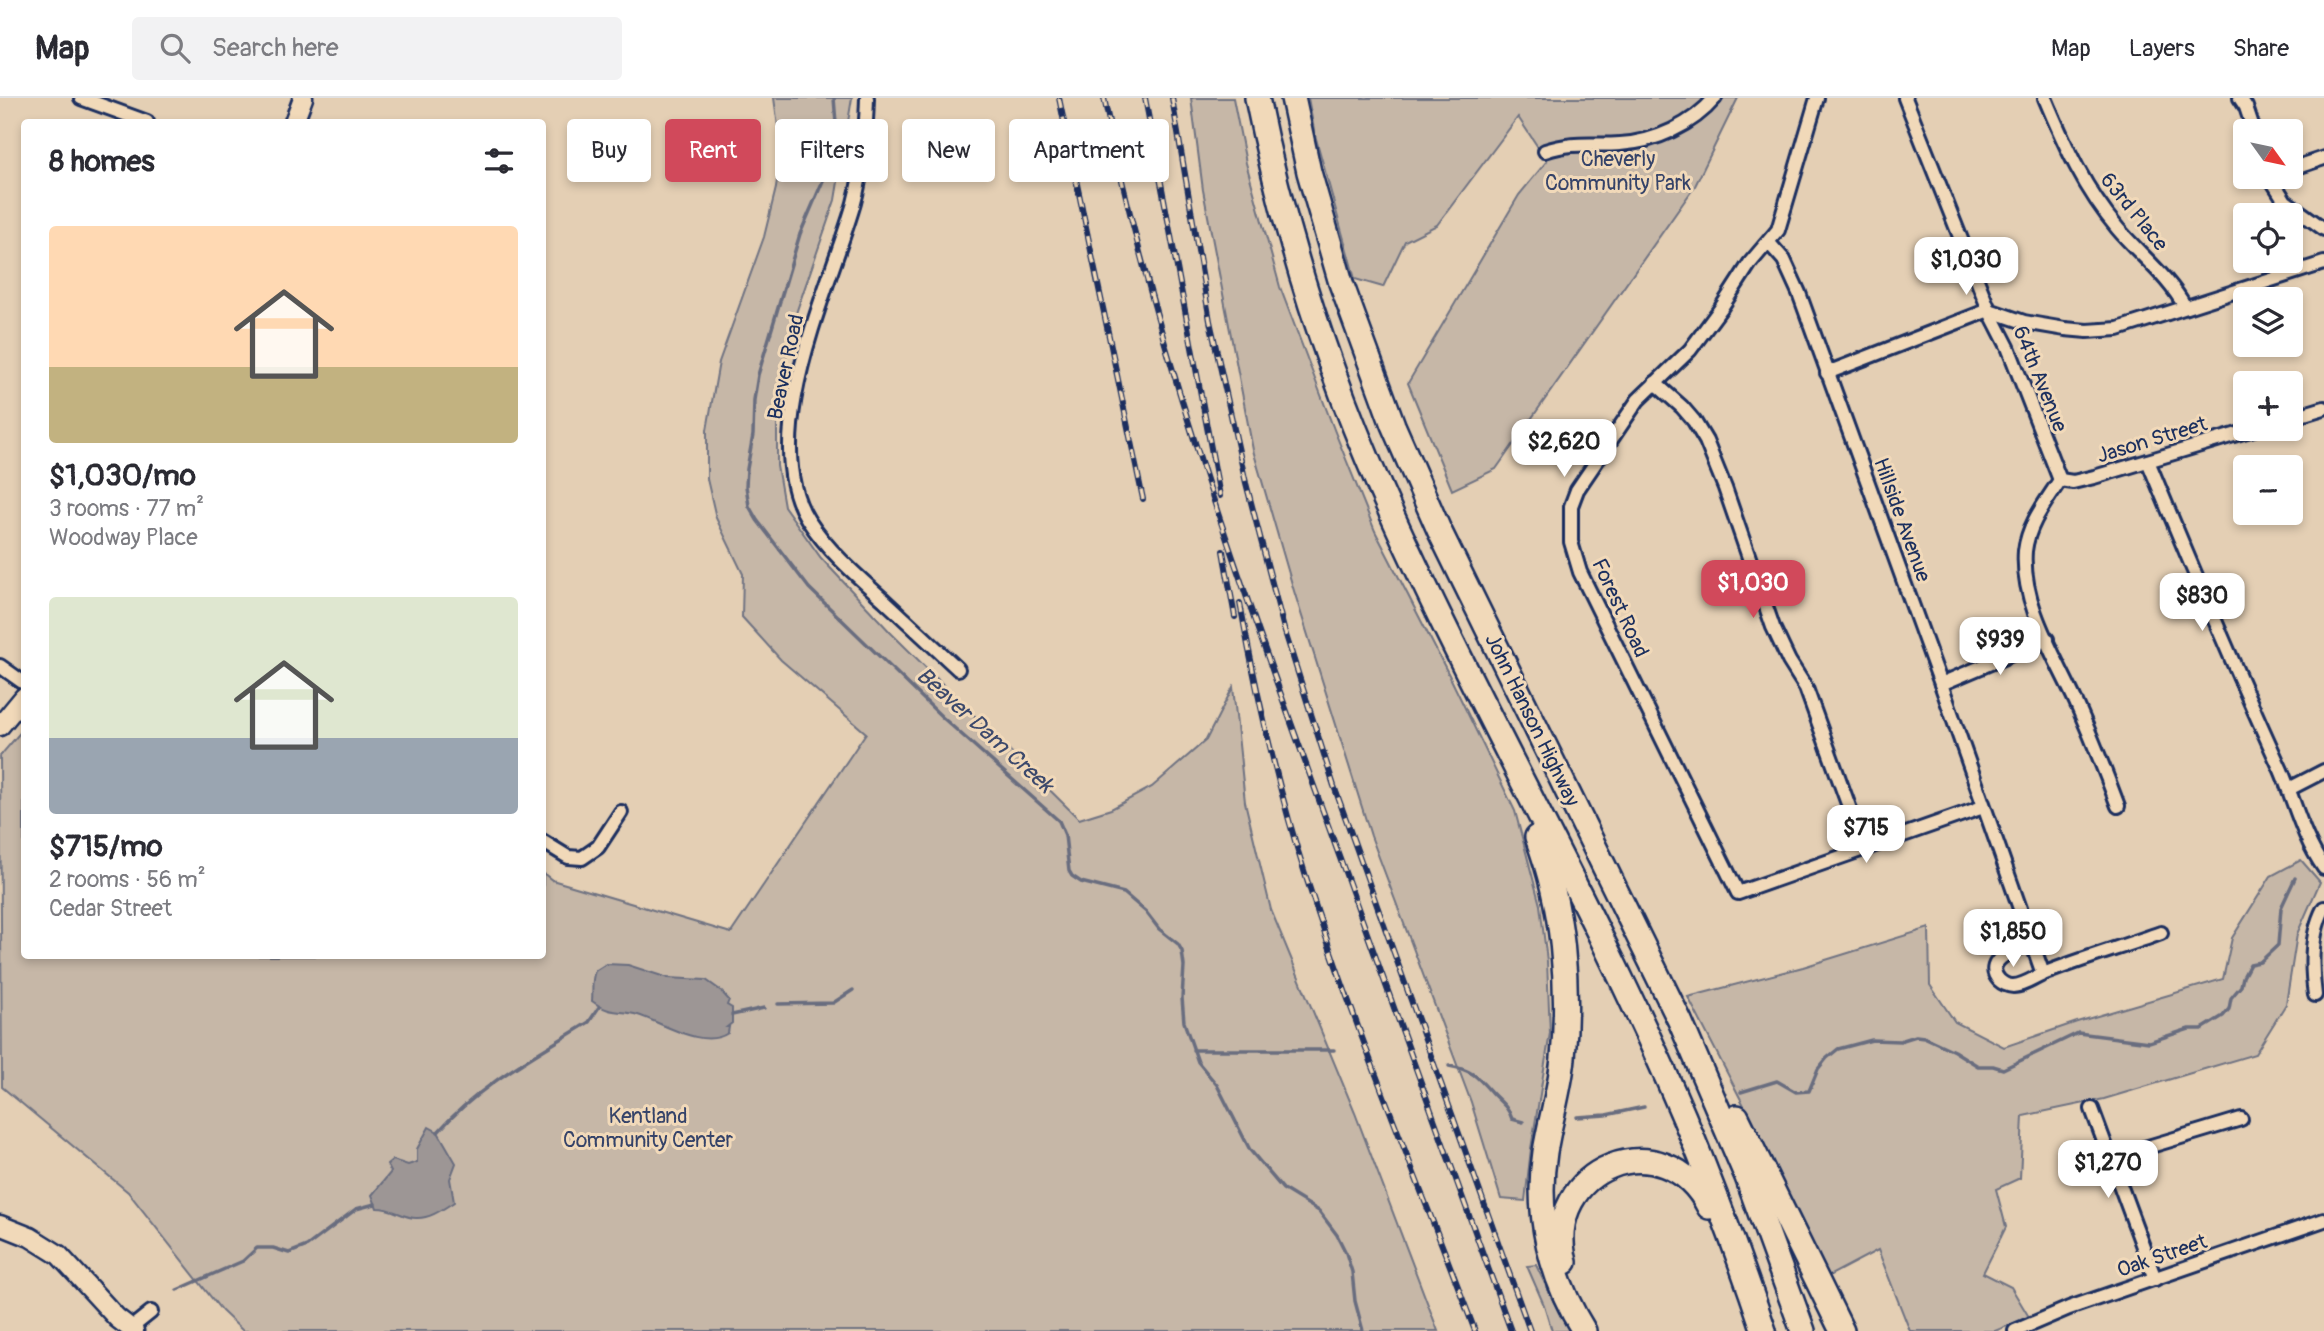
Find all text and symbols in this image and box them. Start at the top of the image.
search box [132,17,622,80]
text: Map [35,28,90,69]
icon: search [156,29,194,67]
text: Search here [212,32,339,64]
text: Map [2051,34,2091,63]
text: Layers [2129,34,2195,63]
text: Share [2233,34,2289,63]
chip: Buy [567,119,651,182]
chip: Rent [665,119,761,182]
chip: Filters [775,119,888,182]
chip: New [902,119,995,182]
chip: Apartment [1009,119,1169,182]
north arrow [2233,119,2303,189]
map controls [2233,119,2303,525]
icon: filters [480,142,518,180]
text: 8 homes [49,143,155,180]
park label: Cheverly Community Park [1545,146,1691,197]
street label: 63rd Place [2094,167,2174,257]
button: locate [2233,203,2303,273]
pin: $1,030 [1909,238,2023,297]
text: $1,030 [1930,245,2002,274]
icon: home [221,271,347,397]
button: layers [2233,287,2303,357]
street label: Beaver Road [762,312,810,422]
street label: 64th Avenue [2007,322,2074,436]
button: + [2233,371,2303,441]
street label: Jason Street [2094,410,2211,470]
pin: $2,620 [1507,420,1621,479]
text: $2,620 [1527,427,1601,456]
street label: Hillside Avenue [1867,454,1937,586]
button: − [2233,455,2303,525]
text: $1,030/mo [49,457,196,494]
text: 3 rooms · 77 m² [49,494,204,523]
text: Woodway Place [49,523,198,552]
street label: Forest Road [1585,554,1655,662]
pin: $1,030 [1696,560,1810,620]
text: $1,030 [1717,568,1789,597]
pin: $830 [2161,574,2243,633]
text: $830 [2176,581,2228,610]
pin: $939 [1959,618,2041,677]
text: $939 [1976,625,2025,654]
street label: John Hanson Highway [1478,629,1586,811]
icon: home [221,642,347,768]
water label: Beaver Dam Creek [910,661,1061,801]
pin: $715 [1825,806,1907,865]
text: $715 [1843,813,1889,842]
text: $715/mo [49,828,163,865]
text: 2 rooms · 56 m² [49,865,206,894]
text: Cedar Street [49,894,172,923]
pin: $1,850 [1956,910,2070,969]
text: $1,850 [1979,917,2047,946]
park label: Kentland Community Center [563,1103,733,1154]
pin: $1,270 [2051,1140,2165,1200]
text: $1,270 [2074,1148,2142,1177]
street label: Oak Street [2113,1228,2211,1284]

